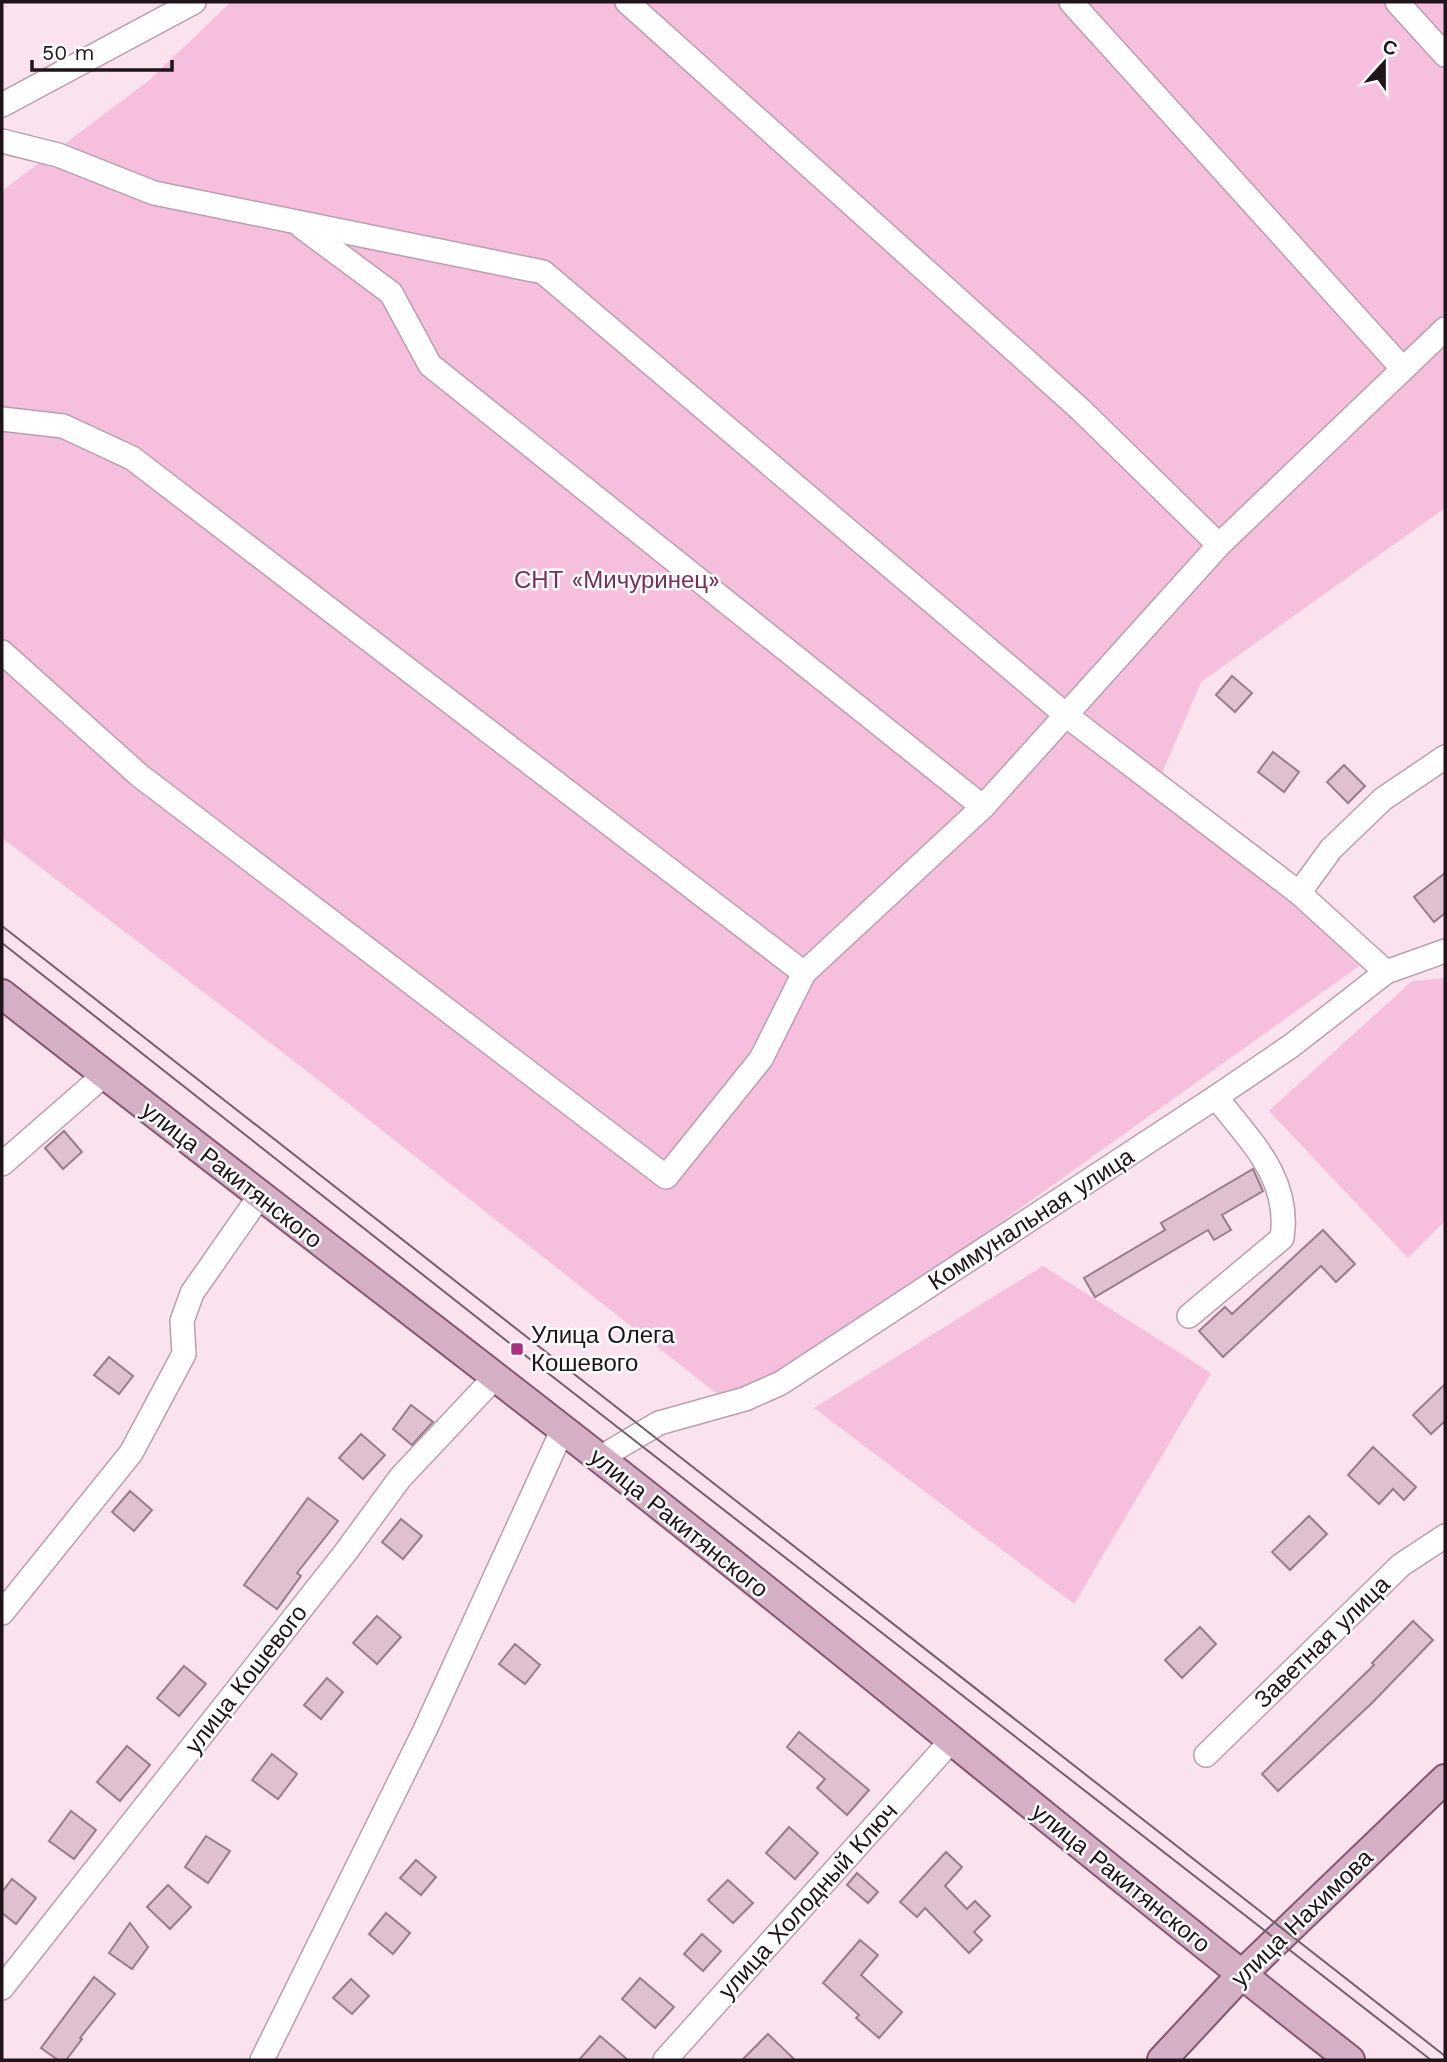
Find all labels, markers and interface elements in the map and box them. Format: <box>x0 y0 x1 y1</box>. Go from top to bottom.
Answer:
scale bar <box>32 28 172 72</box>
north arrow <box>1349 28 1419 98</box>
text: С <box>1379 34 1401 61</box>
text: 50 m <box>42 40 94 65</box>
park label: СНТ «Мичуринец» <box>514 566 720 594</box>
street label: улица Ракитянского <box>136 1096 328 1254</box>
street label: Коммунальная улица <box>923 1142 1140 1296</box>
place label: Улица Олега Кошевого <box>531 1321 675 1377</box>
marker: Улица Олега Кошевого <box>509 1341 525 1357</box>
street label: улица Ракитянского <box>584 1442 774 1604</box>
street label: Заветная улица <box>1248 1570 1396 1714</box>
street label: улица Кошевого <box>179 1599 313 1759</box>
street label: улица Холодный Ключ <box>713 1797 903 2005</box>
street label: улица Ракитянского <box>1026 1797 1216 1959</box>
street label: улица Нахимова <box>1225 1843 1379 1993</box>

